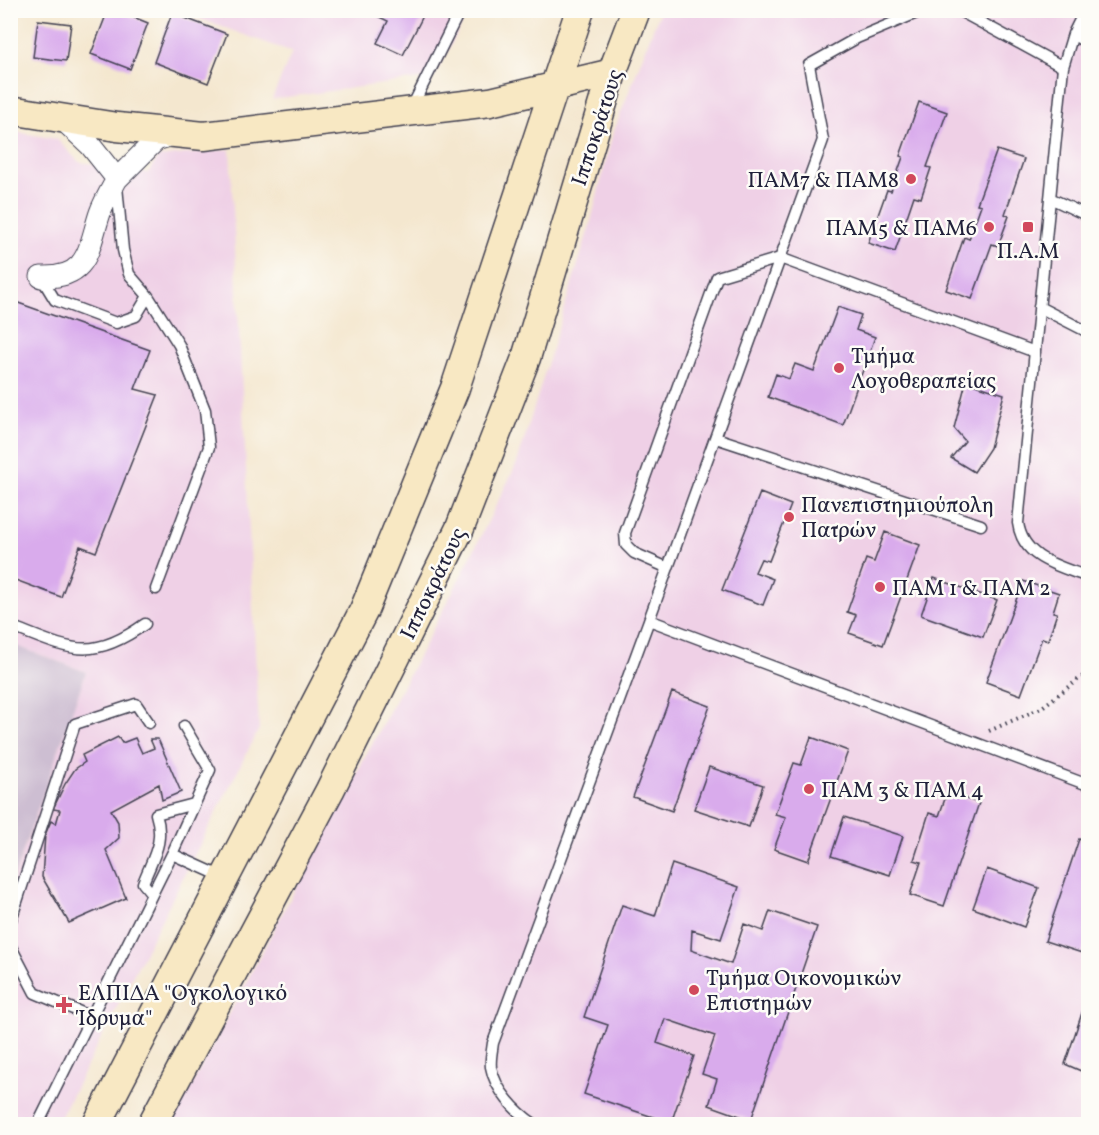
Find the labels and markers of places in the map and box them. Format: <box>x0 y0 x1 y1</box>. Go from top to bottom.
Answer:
place label: ΠΑΜ7 & ΠΑΜ8 <box>747 166 899 197</box>
marker: ΠΑΜ7 & ΠΑΜ8 <box>904 172 918 186</box>
place label: ΠΑΜ5 & ΠΑΜ6 <box>826 214 977 245</box>
marker: ΠΑΜ5 & ΠΑΜ6 <box>982 220 996 234</box>
marker: Π.A.M <box>1021 220 1035 234</box>
place label: Π.A.M <box>997 237 1059 268</box>
place label: Τμήμα Λογοθεραπείας <box>851 342 996 398</box>
marker: Τμήμα Λογοθεραπείας <box>832 361 846 375</box>
place label: Πανεπιστημιούπολη Πατρών <box>801 491 994 547</box>
marker: Πανεπιστημιούπολη Πατρών <box>782 510 796 524</box>
place label: ΠΑΜ 1 & ΠΑΜ 2 <box>892 574 1051 605</box>
marker: ΠΑΜ 1 & ΠΑΜ 2 <box>873 580 887 594</box>
place label: ΠΑΜ 3 & ΠΑΜ 4 <box>821 776 984 807</box>
marker: ΠΑΜ 3 & ΠΑΜ 4 <box>802 782 816 796</box>
place label: Τμήμα Οικονομικών Επιστημών <box>706 964 901 1020</box>
place label: ΕΛΠΙΔΑ "Ογκολογικό Ίδρυμα" <box>76 979 287 1035</box>
marker: Τμήμα Οικονομικών Επιστημών <box>687 983 701 997</box>
marker: ΕΛΠΙΔΑ "Ογκολογικό Ίδρυμα" <box>55 996 73 1014</box>

